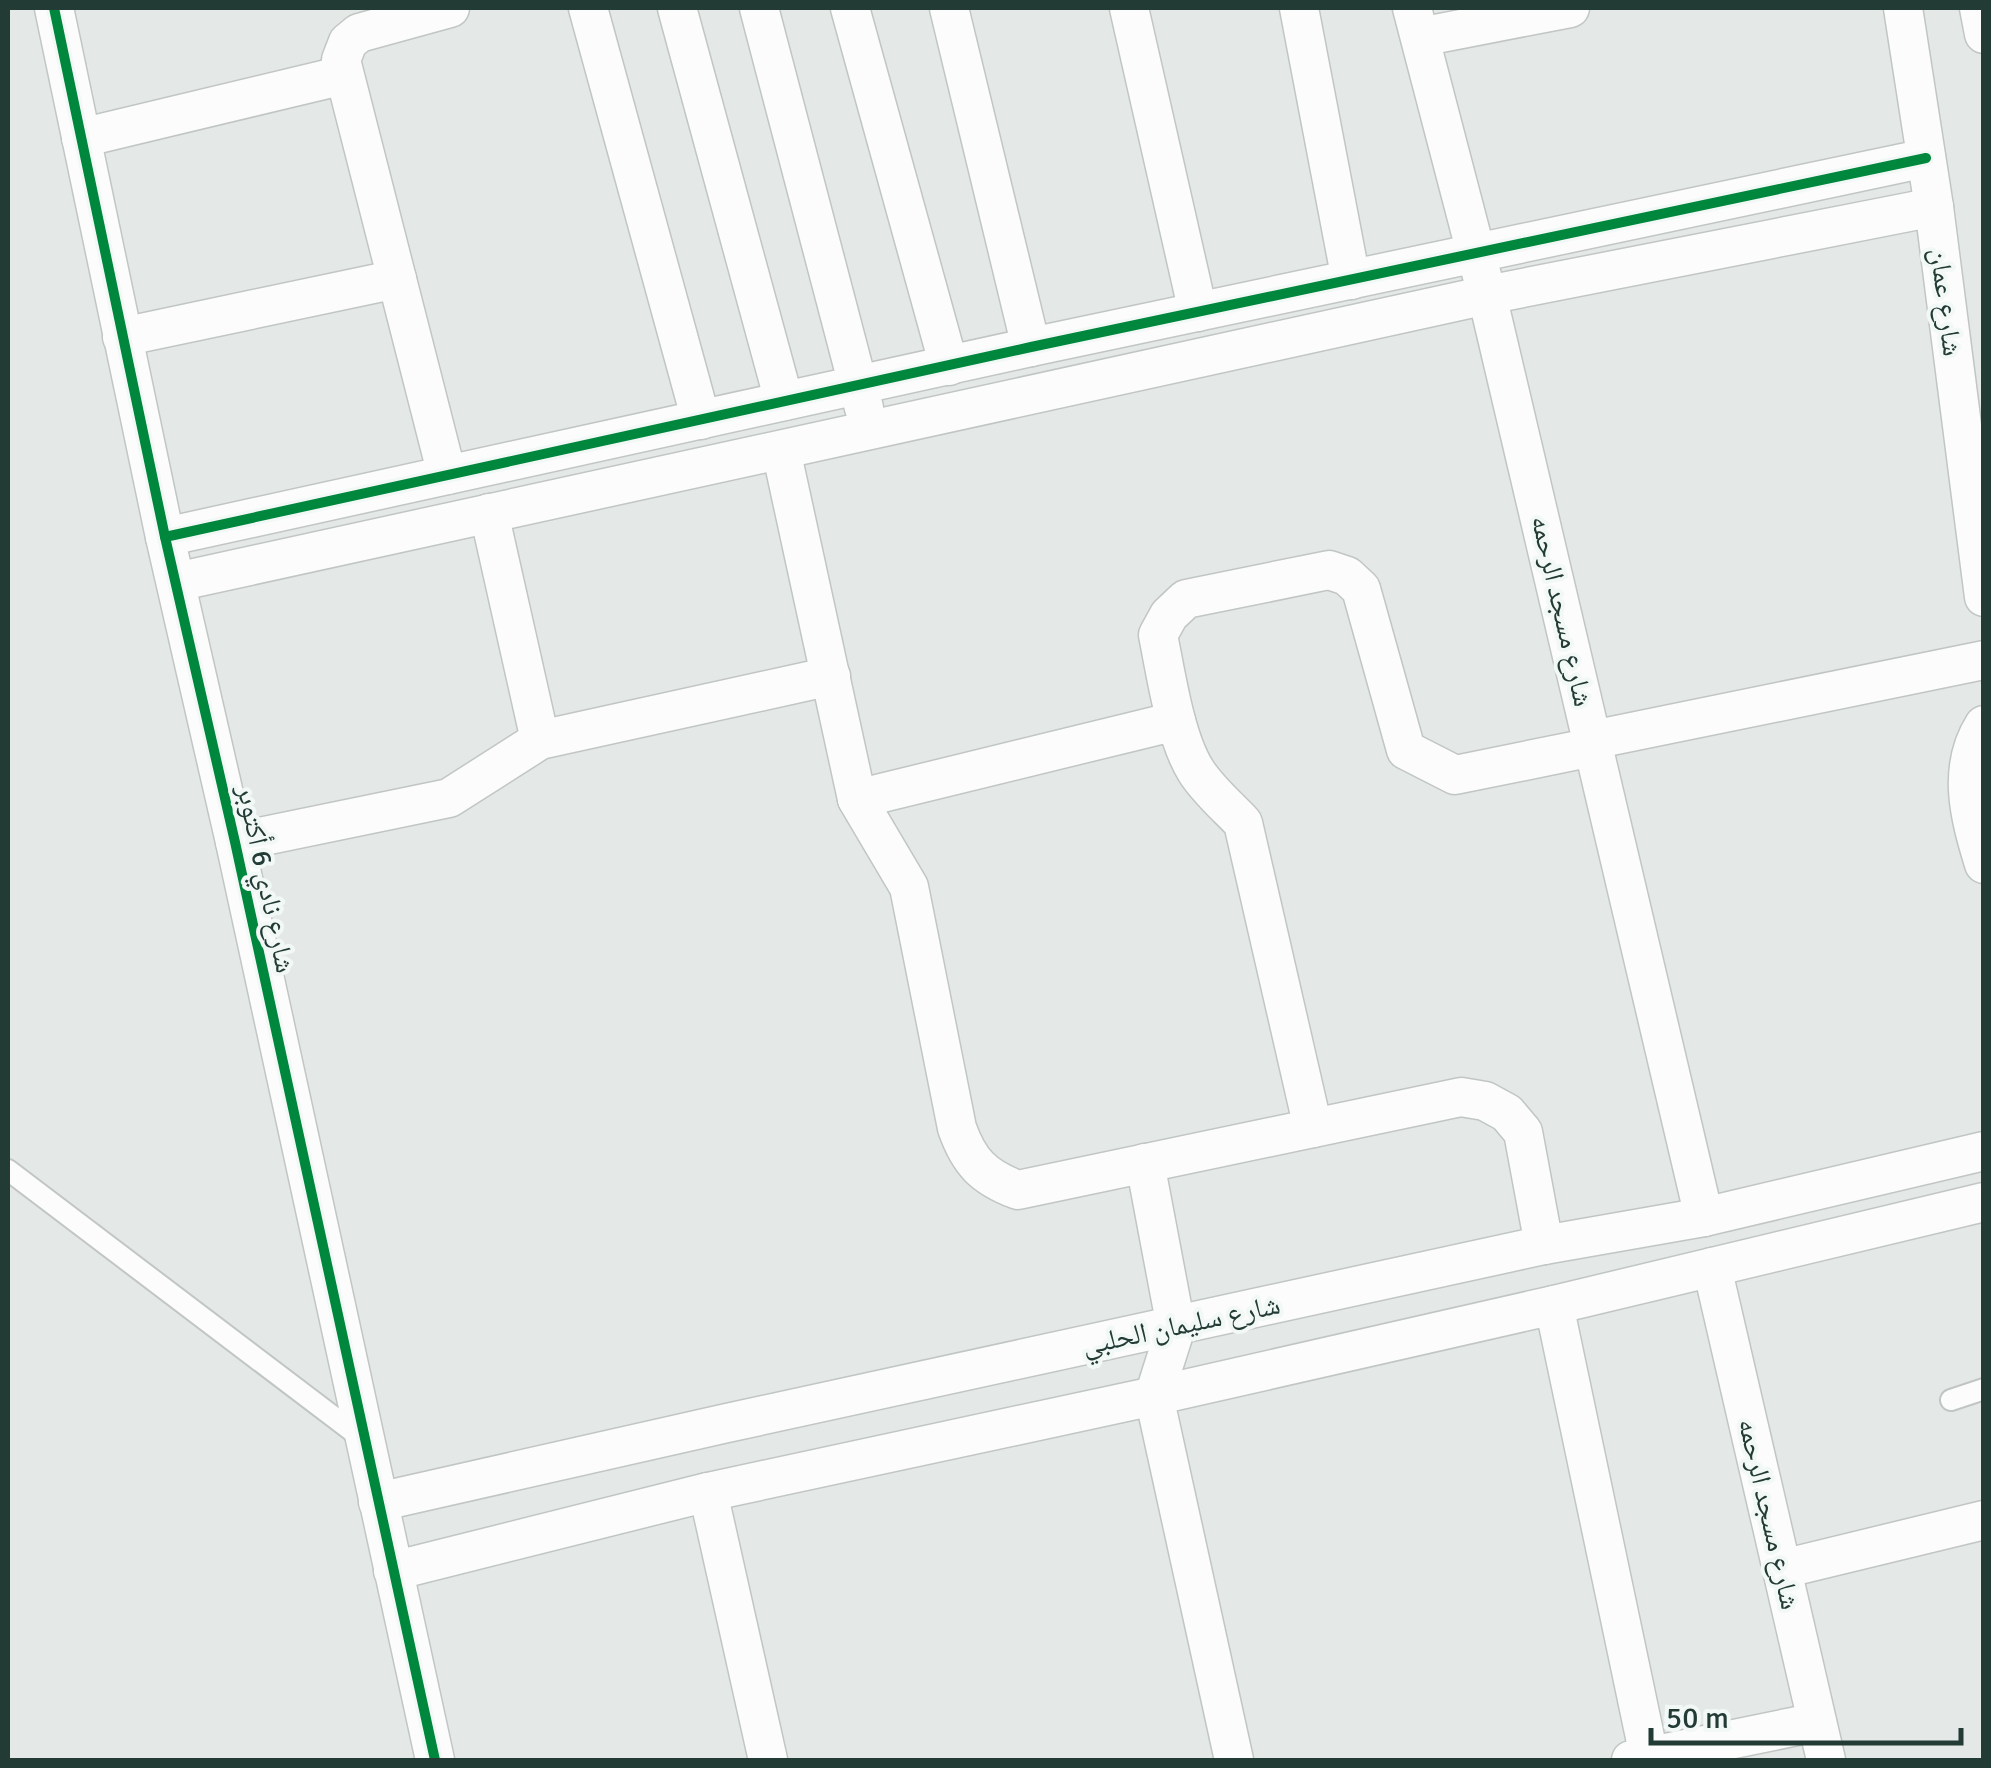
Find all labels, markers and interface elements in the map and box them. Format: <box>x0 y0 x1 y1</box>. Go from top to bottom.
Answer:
street label: شارع عمان <box>1923 246 1969 358</box>
street label: شارع مسجد الرحمه <box>1524 512 1600 710</box>
street label: شارع نادي 6 أكتوبر <box>224 781 303 977</box>
street label: شارع سليمان الحلبي <box>1079 1287 1284 1368</box>
street label: شارع مسجد الرحمه <box>1731 1415 1807 1613</box>
scale bar <box>1651 1683 1961 1745</box>
text: 50 m <box>1666 1700 1729 1737</box>

